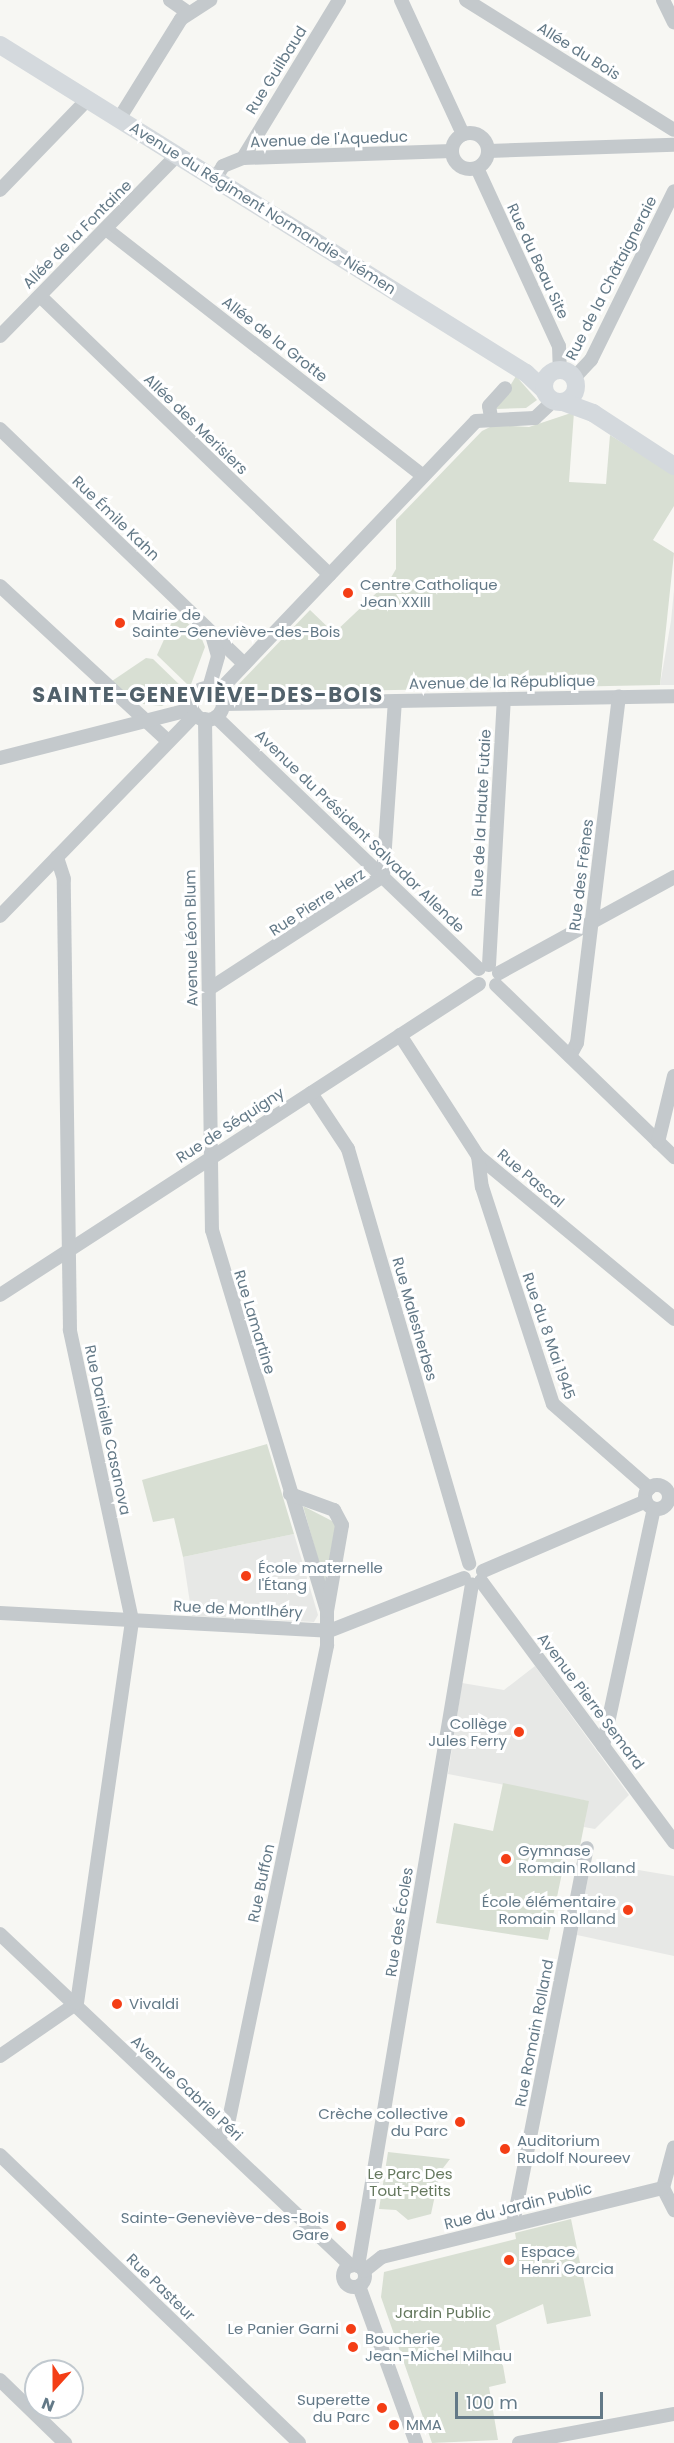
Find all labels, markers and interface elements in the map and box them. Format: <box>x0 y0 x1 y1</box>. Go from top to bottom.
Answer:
street label: Allée du Bois <box>534 18 624 84</box>
street label: Rue Guilbaud <box>242 23 310 117</box>
street label: Avenue du Régiment Normandie-Niémen <box>127 118 399 298</box>
street label: Avenue de l'Aqueduc <box>250 127 408 151</box>
street label: Allée de la Fontaine <box>19 176 135 292</box>
street label: Rue de la Châtaigneraie <box>562 193 660 363</box>
street label: Rue du Beau Site <box>503 200 573 322</box>
street label: Allée de la Grotte <box>219 292 331 386</box>
street label: Allée des Merisiers <box>140 370 252 478</box>
street label: Rue Émile Kahn <box>69 472 163 564</box>
place label: Centre Catholique Jean XXIII <box>360 575 498 610</box>
marker: Centre Catholique Jean XXIII <box>341 586 355 600</box>
place label: Mairie de Sainte-Geneviève-des-Bois <box>132 605 340 640</box>
marker: Mairie de Sainte-Geneviève-des-Bois <box>113 616 127 630</box>
street label: Avenue de la République <box>409 671 595 693</box>
district label: SAINTE-GENEVIÈVE-DES-BOIS <box>32 682 384 708</box>
street label: Avenue du Président Salvador Allende <box>252 726 468 936</box>
street label: Rue de la Haute Futaie <box>468 729 494 897</box>
street label: Rue des Frênes <box>565 818 597 932</box>
street label: Rue Pierre Herz <box>266 864 368 940</box>
street label: Avenue Léon Blum <box>181 869 201 1007</box>
street label: Rue de Séquigny <box>173 1083 287 1167</box>
street label: Rue Pascal <box>494 1145 568 1211</box>
street label: Rue Malesherbes <box>389 1255 441 1383</box>
street label: Rue Lamartine <box>231 1268 279 1376</box>
street label: Rue du 8 Mai 1945 <box>519 1270 579 1402</box>
street label: Rue Danielle Casanova <box>81 1343 135 1517</box>
place label: École maternelle l'Étang <box>258 1558 383 1593</box>
marker: École maternelle l'Étang <box>239 1569 253 1583</box>
street label: Rue de Montlhéry <box>173 1597 303 1621</box>
street label: Avenue Pierre Semard <box>534 1629 648 1773</box>
place label: Collège Jules Ferry <box>428 1714 507 1749</box>
marker: Collège Jules Ferry <box>512 1725 526 1739</box>
place label: Gymnase Romain Rolland <box>518 1841 636 1876</box>
street label: Rue Buffon <box>244 1842 278 1924</box>
marker: Gymnase Romain Rolland <box>499 1852 513 1866</box>
street label: Rue des Écoles <box>381 1866 417 1978</box>
place label: École élémentaire Romain Rolland <box>482 1892 616 1927</box>
marker: École élémentaire Romain Rolland <box>621 1903 635 1917</box>
street label: Rue Romain Rolland <box>511 1958 557 2108</box>
place label: Vivaldi <box>129 1995 179 2013</box>
marker: Vivaldi <box>110 1997 124 2011</box>
street label: Avenue Gabriel Péri <box>128 2032 246 2144</box>
place label: Crèche collective du Parc <box>318 2104 448 2139</box>
marker: Crèche collective du Parc <box>453 2115 467 2129</box>
place label: Auditorium Rudolf Noureev <box>517 2131 630 2166</box>
marker: Auditorium Rudolf Noureev <box>498 2142 512 2156</box>
park label: Le Parc Des Tout-Petits <box>367 2164 453 2199</box>
street label: Rue du Jardin Public <box>442 2179 594 2233</box>
place label: Sainte-Geneviève-des-Bois Gare <box>121 2208 329 2243</box>
marker: Sainte-Geneviève-des-Bois Gare <box>334 2219 348 2233</box>
place label: Espace Henri Garcia <box>521 2242 614 2277</box>
street label: Rue Pasteur <box>123 2250 199 2324</box>
marker: Espace Henri Garcia <box>502 2253 516 2267</box>
park label: Jardin Public <box>395 2304 491 2322</box>
place label: Le Panier Garni <box>228 2320 339 2338</box>
marker: Le Panier Garni <box>344 2322 358 2336</box>
place label: Boucherie Jean-Michel Milhau <box>365 2329 512 2364</box>
marker: Boucherie Jean-Michel Milhau <box>346 2340 360 2354</box>
north arrow <box>24 2359 84 2419</box>
scale bar <box>458 2380 606 2418</box>
place label: Superette du Parc <box>297 2390 370 2425</box>
text: 100 m <box>466 2390 518 2415</box>
text: N <box>38 2392 58 2417</box>
marker: Superette du Parc <box>375 2401 389 2415</box>
place label: MMA <box>406 2416 442 2434</box>
marker: MMA <box>387 2418 401 2432</box>

